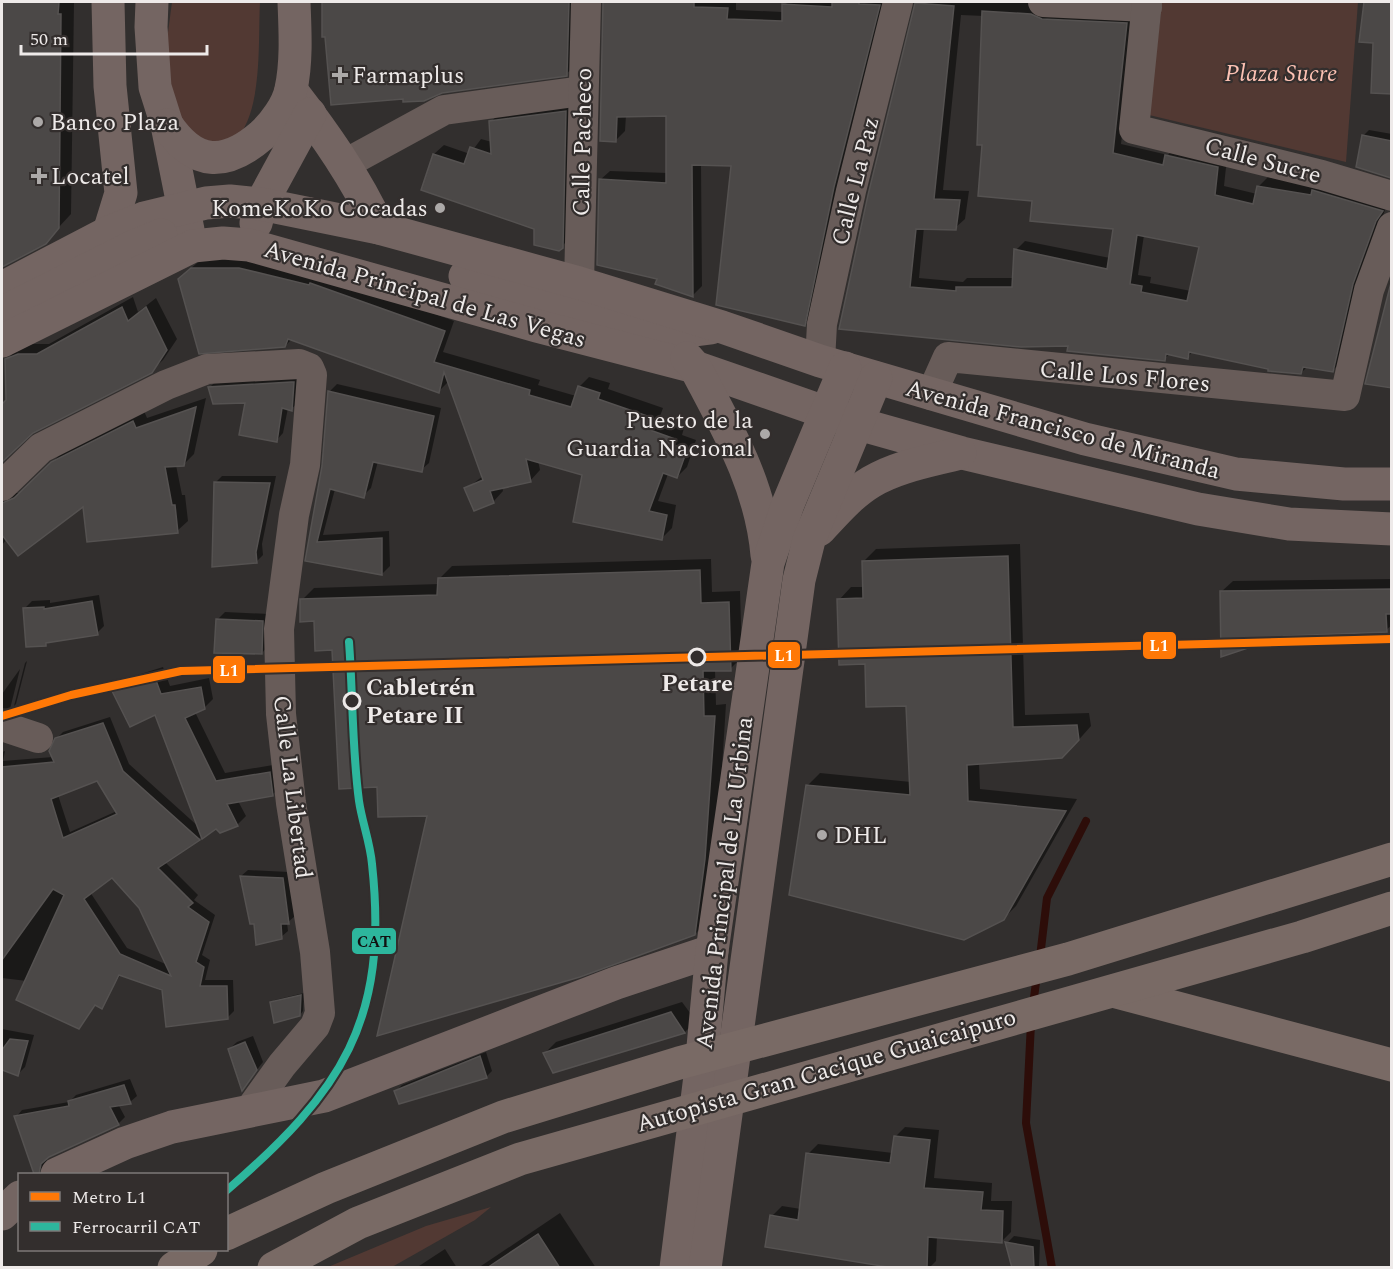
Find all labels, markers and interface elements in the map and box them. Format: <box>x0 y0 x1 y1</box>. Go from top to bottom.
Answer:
scale bar <box>21 18 207 56</box>
text: 50 m <box>30 26 68 53</box>
park label: Plaza Sucre <box>1225 56 1337 92</box>
place label: Farmaplus <box>352 58 464 94</box>
street label: Calle Pacheco <box>564 67 602 217</box>
marker: Farmaplus <box>333 68 347 82</box>
place label: Banco Plaza <box>50 105 179 141</box>
street label: Calle La Paz <box>823 113 889 249</box>
marker: Banco Plaza <box>31 115 45 129</box>
street label: Calle Sucre <box>1200 128 1325 194</box>
place label: Locatel <box>51 159 130 195</box>
marker: Locatel <box>32 169 46 183</box>
place label: KomeKoKo Cocadas <box>211 191 428 227</box>
marker: KomeKoKo Cocadas <box>433 201 447 215</box>
street label: Avenida Principal de Las Vegas <box>259 232 590 358</box>
street label: Calle Los Flores <box>1038 352 1212 402</box>
street label: Avenida Francisco de Miranda <box>902 371 1224 489</box>
place label: Puesto de la Guardia Nacional <box>566 403 753 467</box>
marker: Puesto de la Guardia Nacional <box>758 427 772 441</box>
line badge: L1 <box>1142 631 1177 660</box>
text: L1 <box>1149 634 1169 658</box>
line badge: L1 <box>767 641 801 669</box>
text: L1 <box>774 644 794 668</box>
marker: Petare <box>688 648 706 666</box>
line badge: L1 <box>212 655 246 684</box>
text: L1 <box>219 659 239 683</box>
place label: Petare <box>661 666 733 702</box>
place label: Cabletrén Petare II <box>366 670 476 734</box>
marker: Cabletrén Petare II <box>343 692 361 710</box>
street label: Calle La Libertad <box>263 693 321 881</box>
street label: Avenida Principal de La Urbina <box>687 714 763 1052</box>
place label: DHL <box>834 818 887 854</box>
marker: DHL <box>815 828 829 842</box>
line badge: CAT <box>351 927 397 955</box>
text: CAT <box>357 930 391 954</box>
street label: Autopista Gran Cacique Guaicaipuro <box>632 999 1021 1143</box>
legend <box>18 1173 228 1251</box>
text: Metro L1 <box>72 1184 146 1211</box>
text: Ferrocarril CAT <box>72 1214 200 1241</box>

